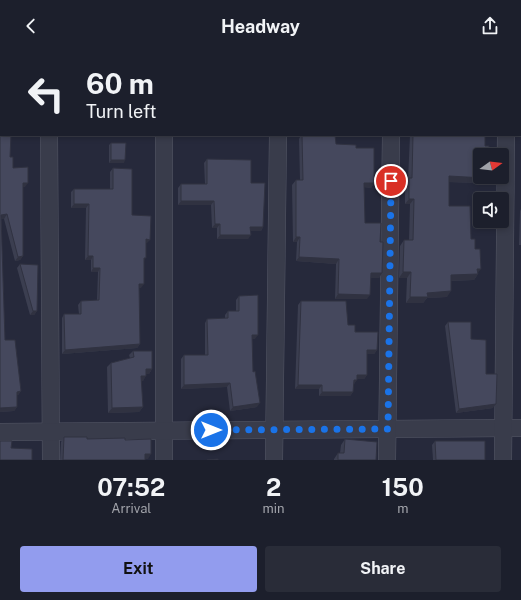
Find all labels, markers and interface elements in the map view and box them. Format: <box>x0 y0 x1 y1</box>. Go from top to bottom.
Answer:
icon: back <box>20 15 42 37</box>
icon: share <box>479 15 501 37</box>
text: Headway <box>221 16 300 37</box>
text: 60 m <box>86 67 154 100</box>
icon: left <box>20 68 72 120</box>
text: Turn left <box>86 101 156 122</box>
north arrow <box>473 148 509 184</box>
map controls <box>473 148 509 228</box>
pin <box>374 164 408 198</box>
icon: arrive <box>380 170 402 192</box>
button: sound <box>473 192 509 228</box>
position arrow <box>190 409 232 451</box>
text: 07:52 <box>97 473 165 501</box>
text: 2 <box>266 473 281 501</box>
text: 150 <box>382 473 424 501</box>
text: Arrival <box>111 501 151 516</box>
text: min <box>262 501 285 516</box>
text: m <box>397 501 408 516</box>
button: Exit <box>20 546 257 592</box>
button: Share <box>265 546 501 592</box>

